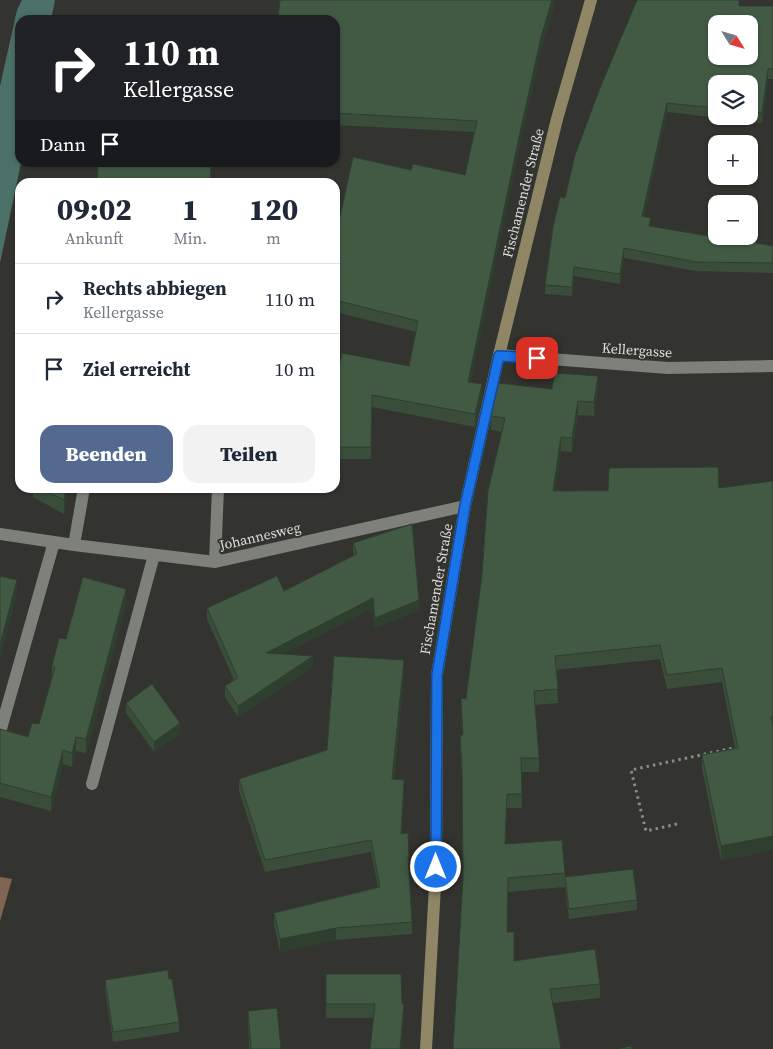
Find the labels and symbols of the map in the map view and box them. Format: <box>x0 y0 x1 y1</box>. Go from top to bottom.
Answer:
north arrow <box>708 15 758 65</box>
street label: Fischamender Straße <box>497 126 549 260</box>
pin <box>516 337 558 379</box>
street label: Kellergasse <box>601 338 673 362</box>
street label: Johannesweg <box>216 517 303 555</box>
street label: Fischamender Straße <box>415 522 457 656</box>
position arrow <box>409 840 461 892</box>

